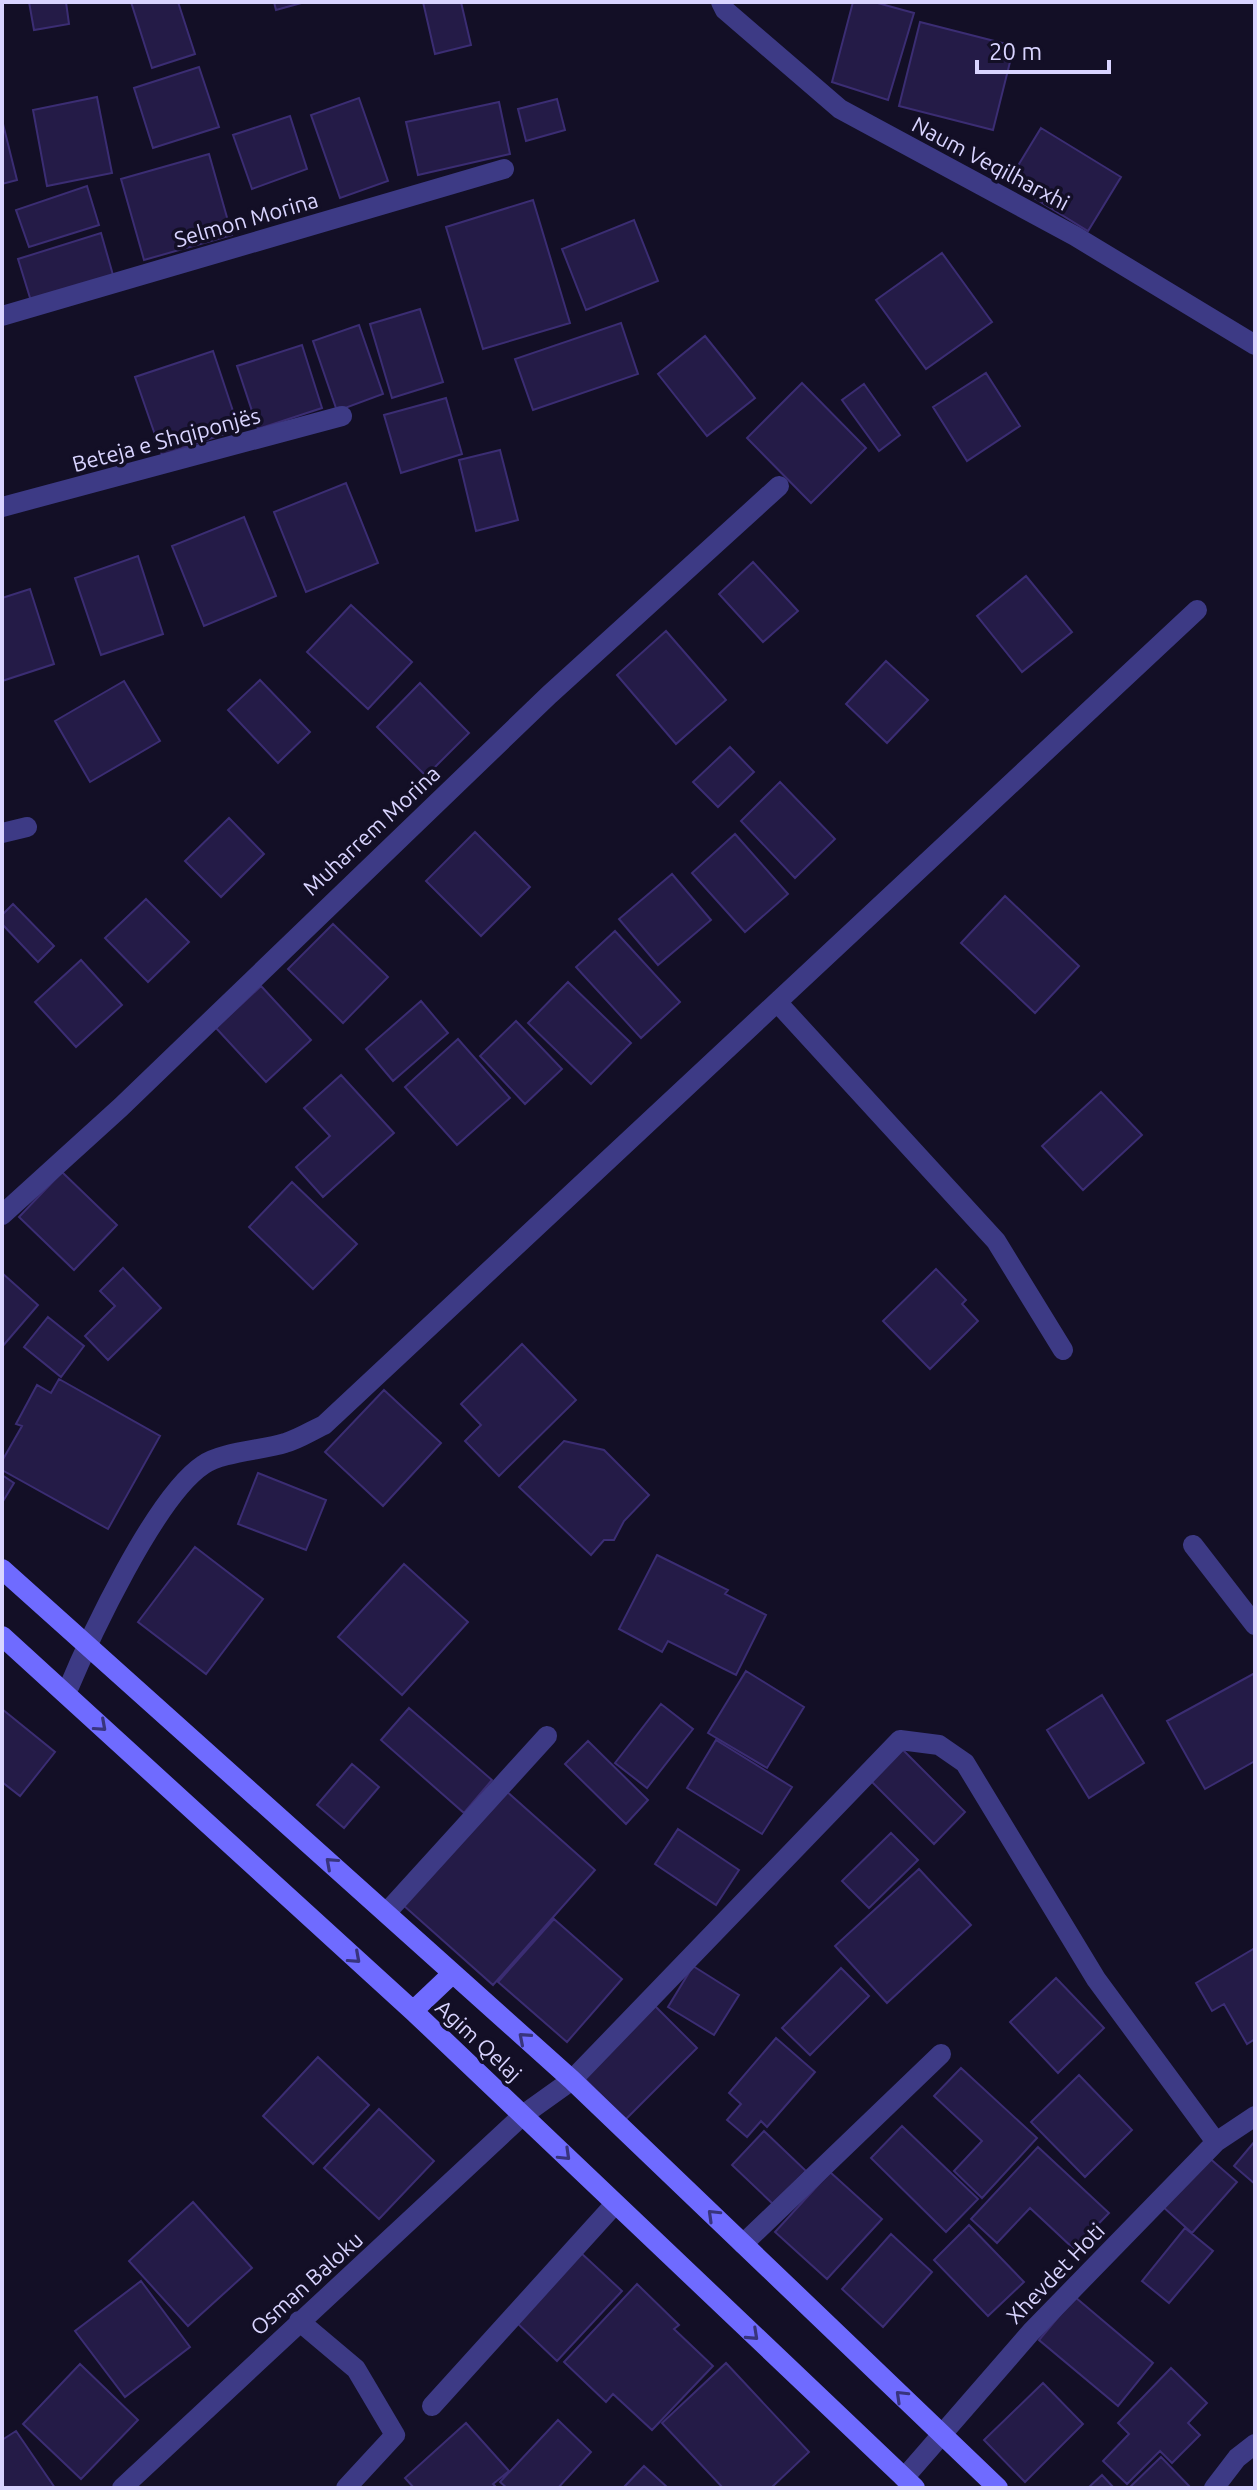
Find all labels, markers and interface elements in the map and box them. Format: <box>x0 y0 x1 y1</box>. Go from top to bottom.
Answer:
scale bar <box>977 24 1109 74</box>
text: 20 m <box>989 38 1042 65</box>
street label: Naum Veqilharxhi <box>908 111 1074 215</box>
street label: Selmon Morina <box>171 187 321 251</box>
street label: Beteja e Shqiponjës <box>69 402 263 476</box>
street label: Muharrem Morina <box>297 760 445 900</box>
one-way arrow <box>92 1717 106 1731</box>
one-way arrow <box>326 1859 341 1873</box>
one-way arrow <box>346 1948 360 1963</box>
street label: Agim Qelaj <box>431 1994 527 2086</box>
one-way arrow <box>518 2033 533 2047</box>
one-way arrow <box>556 2146 570 2161</box>
one-way arrow <box>708 2211 723 2225</box>
street label: Xhevdet Hoti <box>1001 2218 1109 2328</box>
street label: Osman Baloku <box>245 2226 367 2340</box>
one-way arrow <box>744 2325 758 2340</box>
one-way arrow <box>896 2390 910 2405</box>

